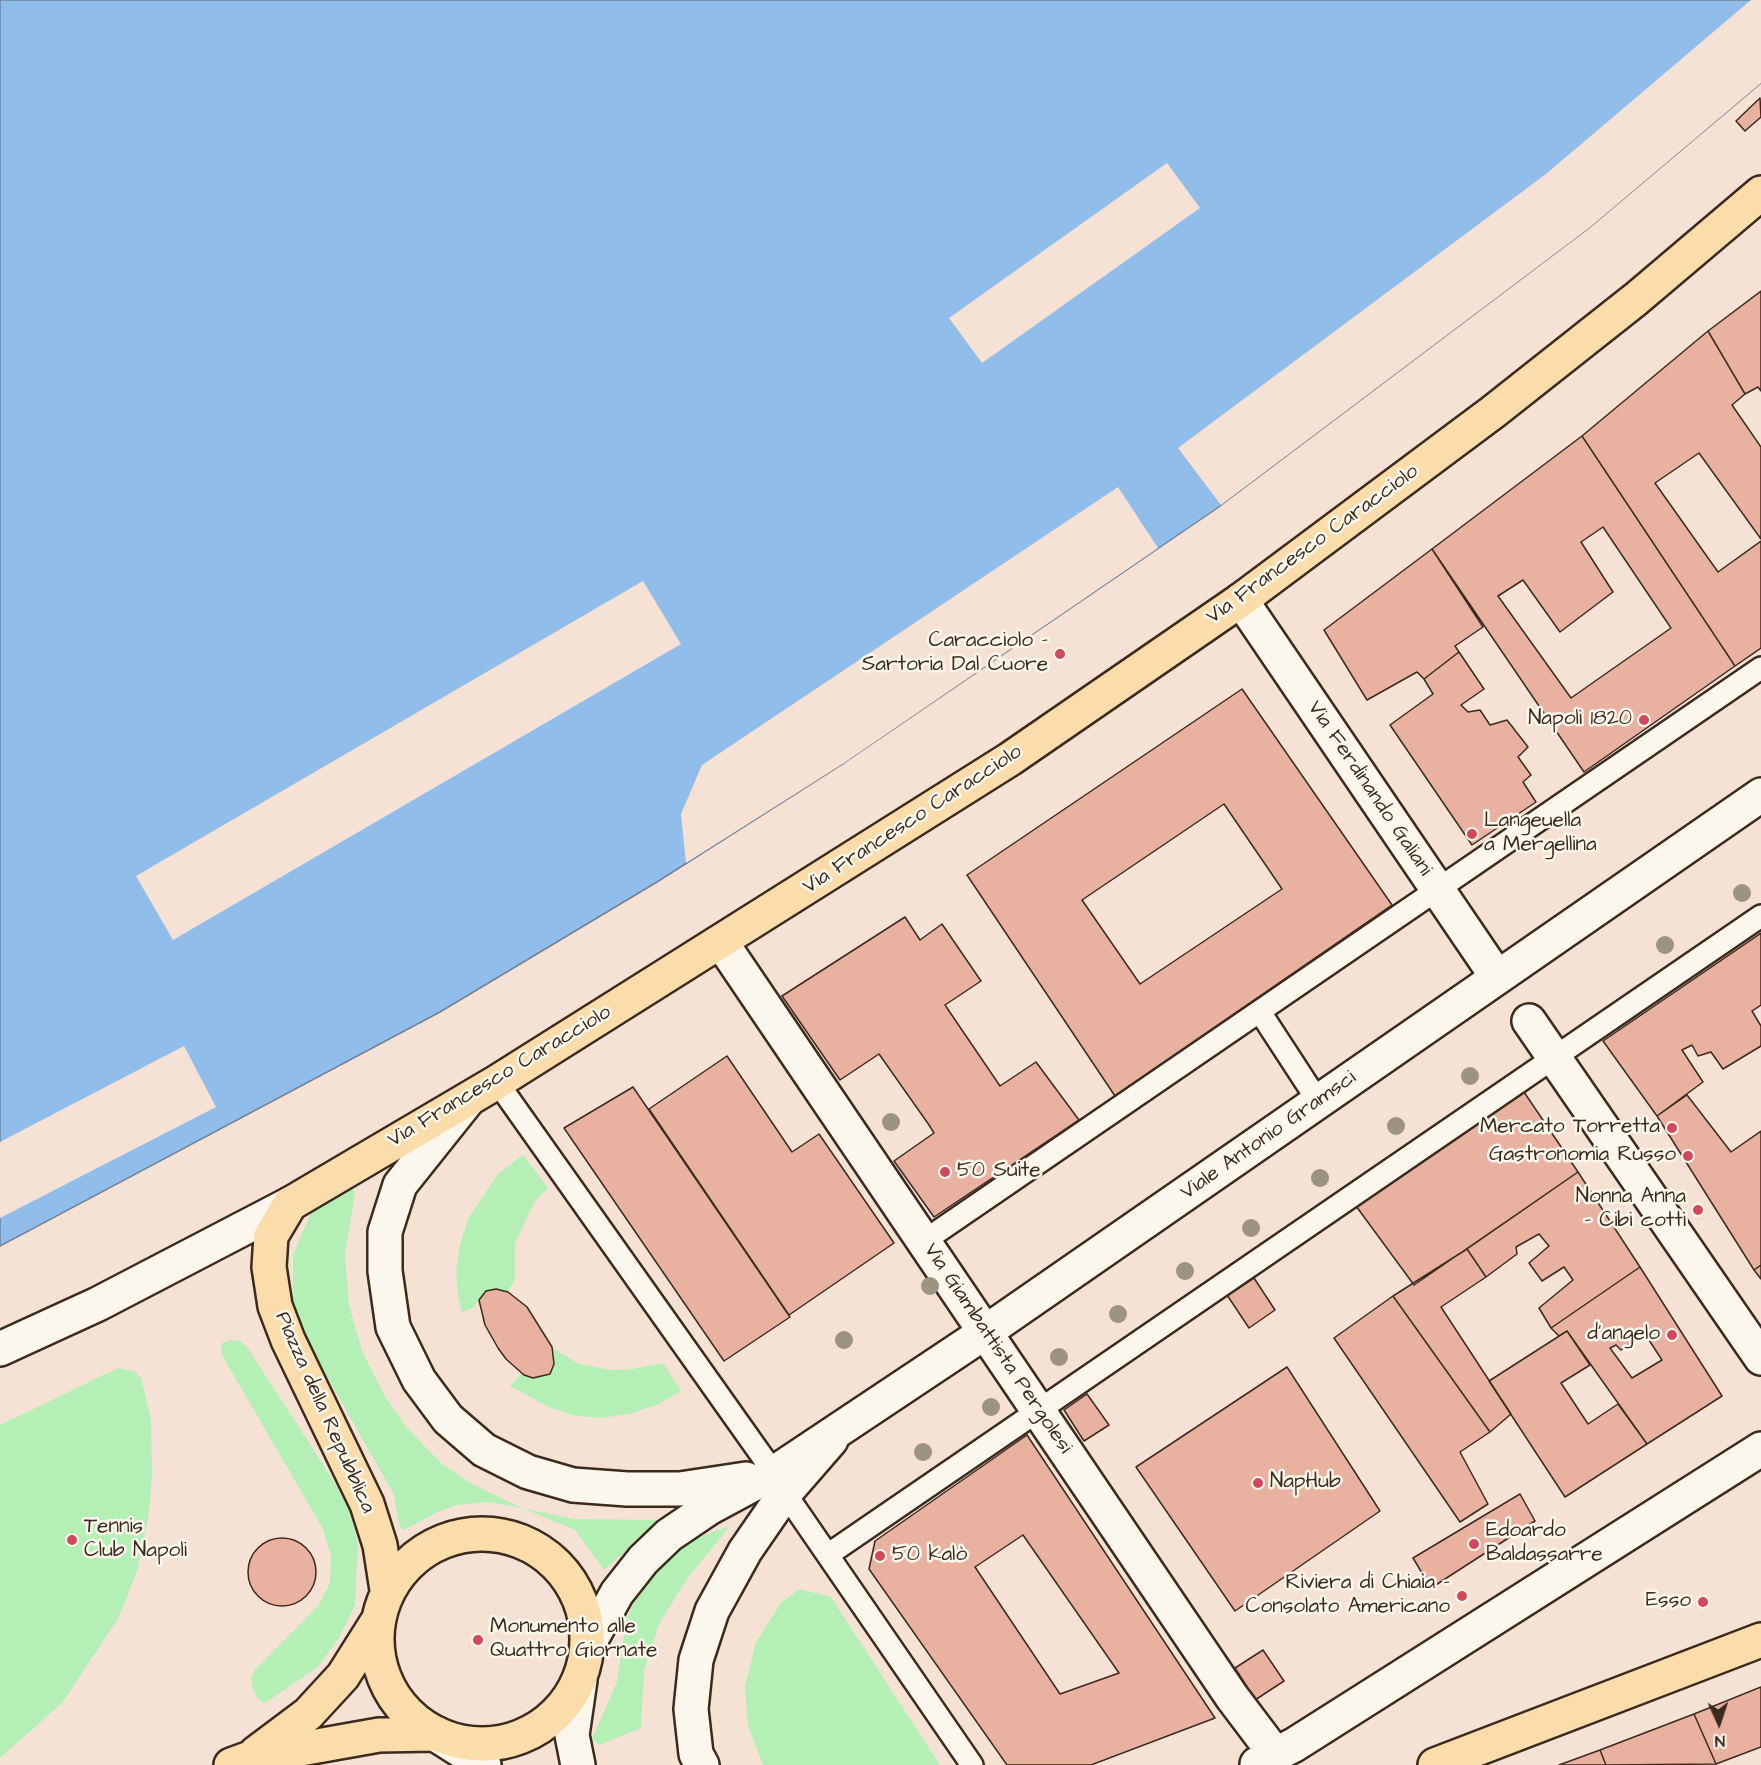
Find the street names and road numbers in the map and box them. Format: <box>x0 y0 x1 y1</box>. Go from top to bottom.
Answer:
street label: Via Francesco Caracciolo <box>1202 460 1424 630</box>
street label: Via Ferdinando Galiani <box>1301 697 1437 881</box>
street label: Via Francesco Caracciolo <box>799 740 1027 900</box>
street label: Via Francesco Caracciolo <box>384 1000 616 1154</box>
street label: Viale Antonio Gramsci <box>1176 1066 1362 1206</box>
street label: Via Giambattista Pergolesi <box>917 1239 1077 1459</box>
street label: Piazza della Repubblica <box>268 1308 380 1518</box>

